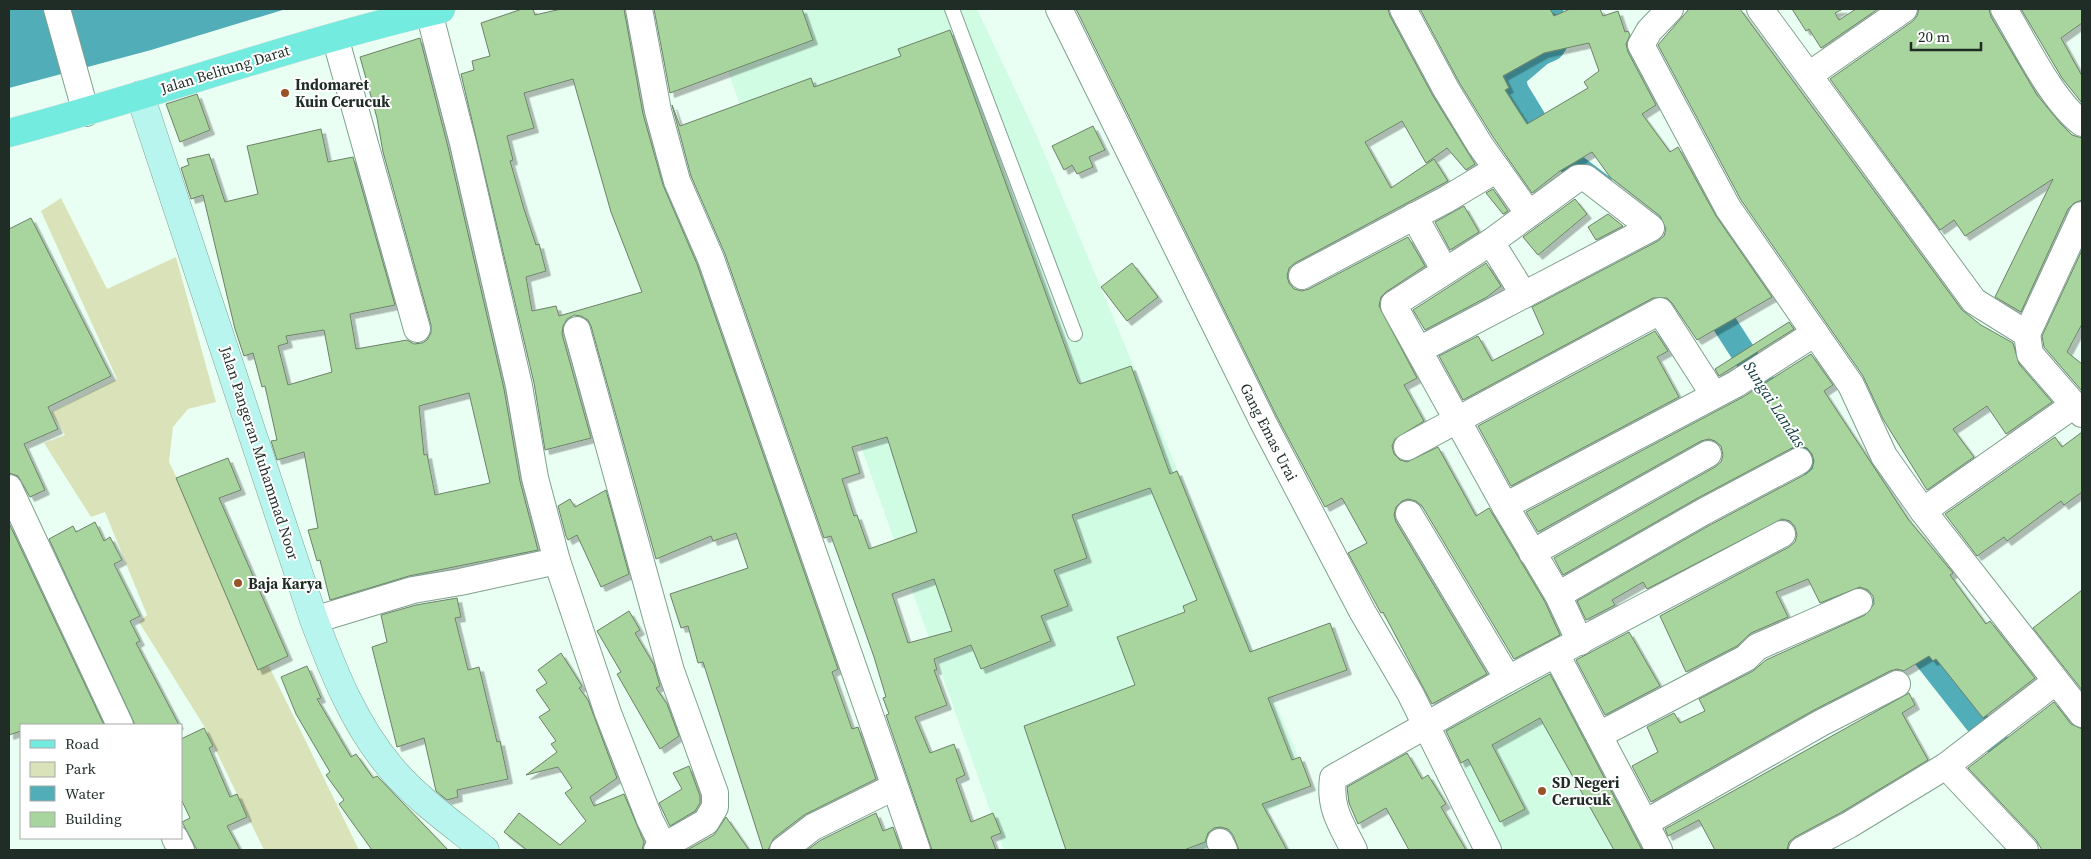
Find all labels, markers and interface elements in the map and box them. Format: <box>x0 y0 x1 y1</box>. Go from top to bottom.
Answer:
scale bar <box>1911 20 1981 52</box>
text: 20 m <box>1918 26 1950 47</box>
street label: Jalan Belitung Darat <box>157 39 292 99</box>
place label: Indomaret Kuin Cerucuk <box>295 74 390 112</box>
marker: Indomaret Kuin Cerucuk <box>279 87 291 99</box>
street label: Jalan Pangeran Muhammad Noor <box>215 343 305 563</box>
water label: Sungai Landas <box>1739 356 1811 452</box>
street label: Gang Emas Urai <box>1235 380 1303 484</box>
place label: Baja Karya <box>248 573 323 594</box>
marker: Baja Karya <box>232 577 244 589</box>
legend <box>20 724 182 839</box>
text: Road <box>65 733 99 754</box>
text: Park <box>65 758 97 779</box>
place label: SD Negeri Cerucuk <box>1552 772 1620 810</box>
text: Water <box>65 783 106 804</box>
marker: SD Negeri Cerucuk <box>1536 785 1548 797</box>
text: Building <box>65 808 122 829</box>

